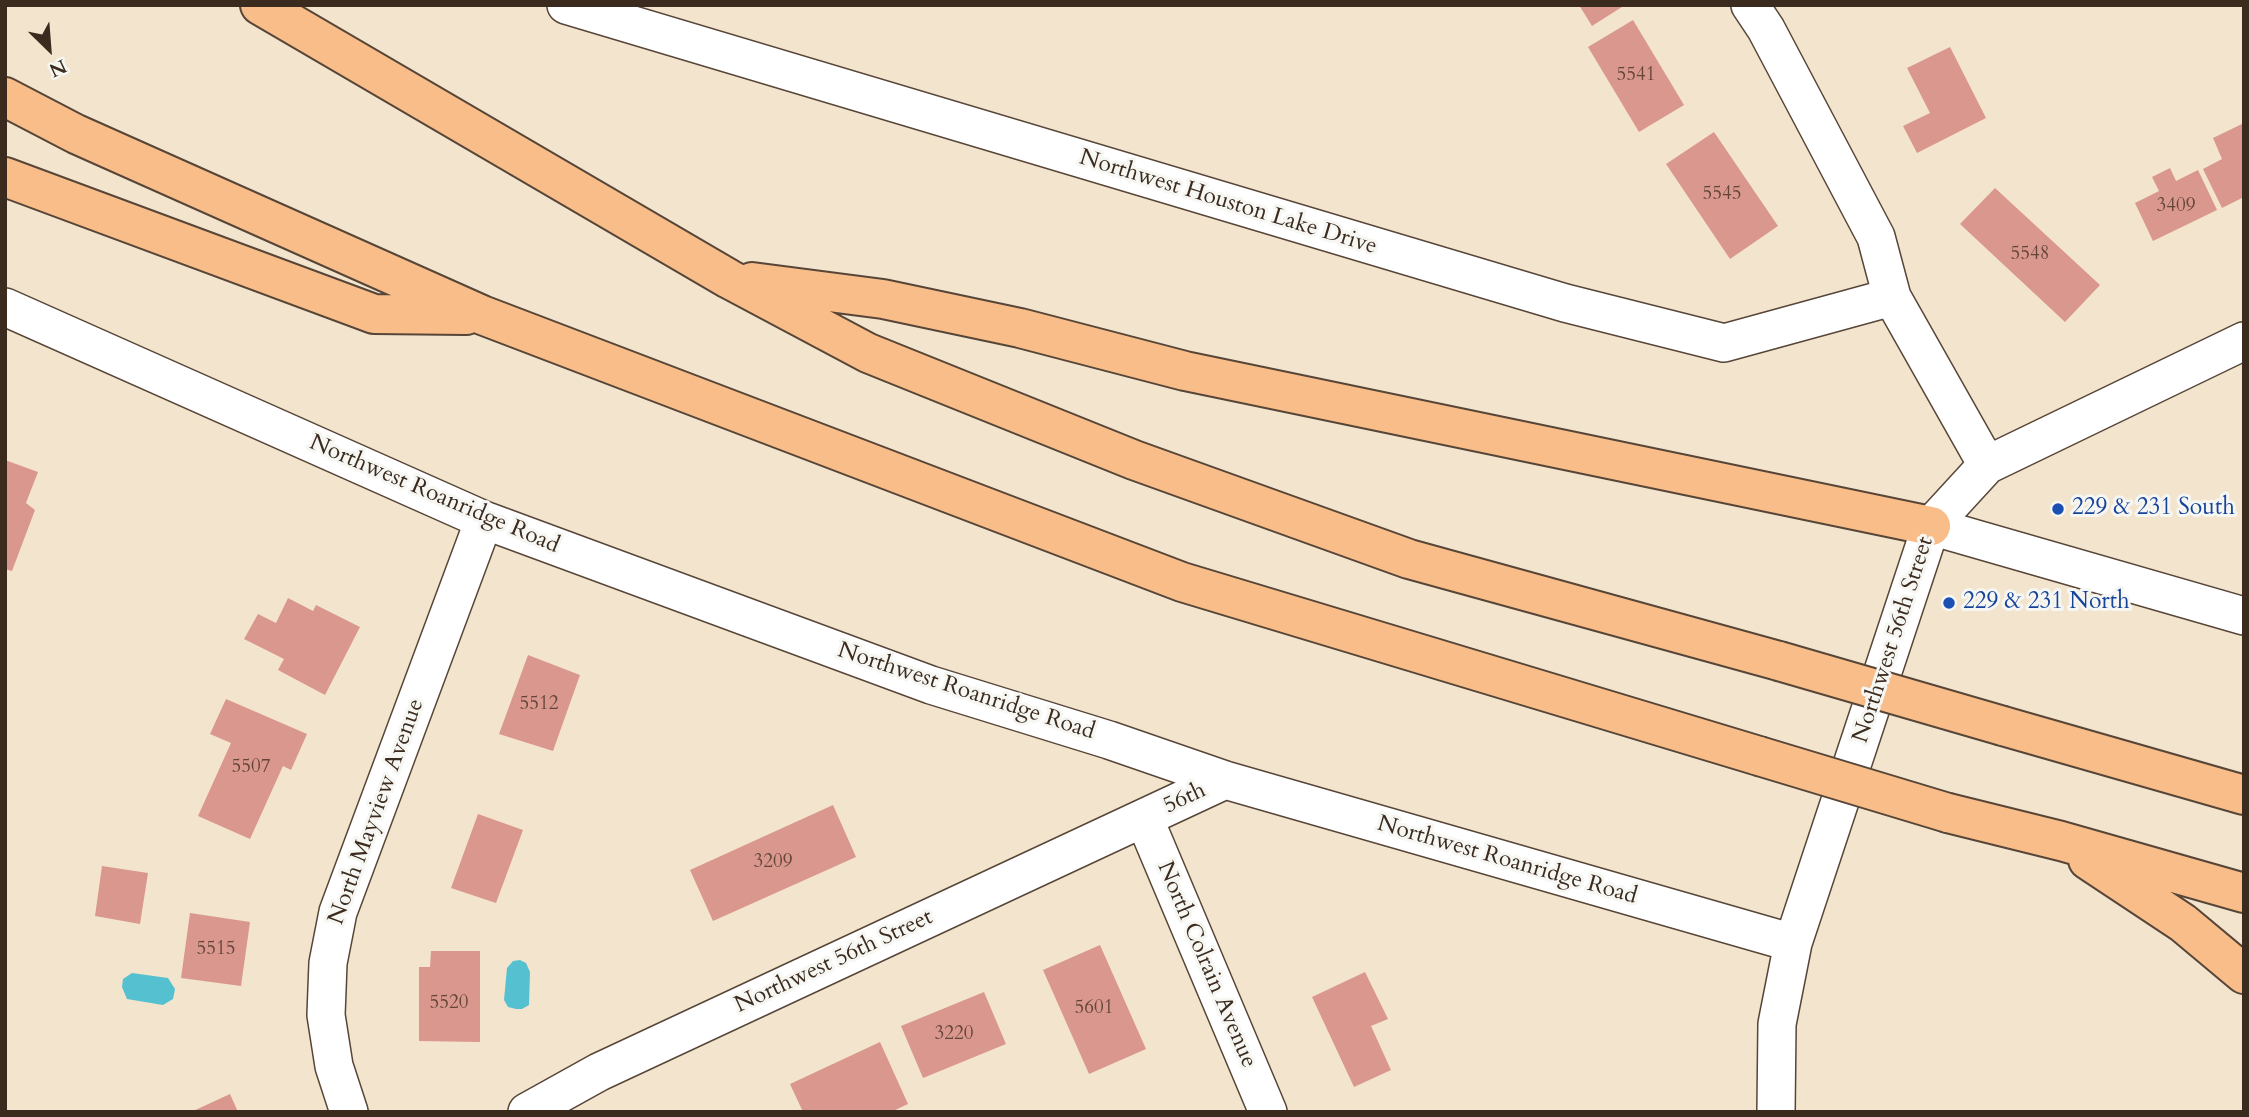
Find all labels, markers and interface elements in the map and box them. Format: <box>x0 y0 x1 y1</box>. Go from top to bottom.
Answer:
north arrow <box>14 14 84 84</box>
text: N <box>45 53 71 83</box>
house number: 5541 <box>1617 65 1655 87</box>
street label: Northwest Houston Lake Drive <box>1076 145 1380 261</box>
house number: 5545 <box>1703 184 1741 206</box>
house number: 3409 <box>2157 196 2195 218</box>
house number: 5548 <box>2011 244 2049 266</box>
street label: Northwest Roanridge Road <box>305 430 563 560</box>
place label: 229 & 231 South <box>2072 495 2235 523</box>
marker: 229 & 231 South <box>2050 501 2066 517</box>
street label: Northwest 56th Street <box>1848 533 1940 747</box>
place label: 229 & 231 North <box>1963 589 2130 617</box>
marker: 229 & 231 North <box>1941 595 1957 611</box>
street label: Northwest Roanridge Road <box>834 637 1098 747</box>
house number: 5512 <box>520 694 558 716</box>
street label: North Mayview Avenue <box>323 695 431 929</box>
house number: 5507 <box>232 757 270 779</box>
street label: 56th <box>1159 777 1211 821</box>
street label: Northwest Roanridge Road <box>1374 811 1640 911</box>
house number: 3209 <box>754 852 792 874</box>
street label: North Colrain Avenue <box>1150 858 1262 1072</box>
street label: Northwest 56th Street <box>731 904 937 1020</box>
house number: 5515 <box>197 939 235 961</box>
house number: 5520 <box>430 993 468 1015</box>
house number: 5601 <box>1075 998 1113 1020</box>
house number: 3220 <box>935 1024 973 1046</box>

